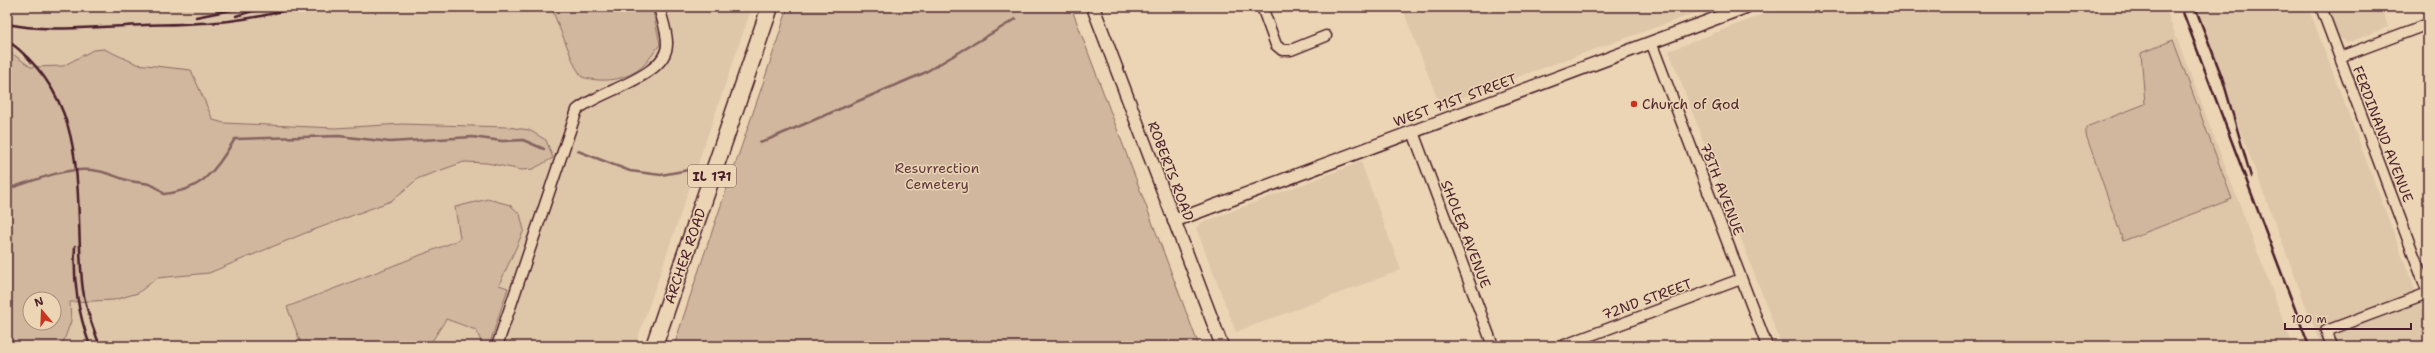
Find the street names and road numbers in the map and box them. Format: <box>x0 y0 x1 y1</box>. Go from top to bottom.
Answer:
street label: FERDINAND AVENUE <box>2349 63 2417 205</box>
street label: WEST 71ST STREET <box>1391 69 1520 131</box>
street label: ROBERTS ROAD <box>1144 119 1198 223</box>
street label: 78TH AVENUE <box>1696 140 1748 238</box>
road number: IL 171 <box>688 165 736 187</box>
street label: SHOLER AVENUE <box>1437 177 1495 291</box>
street label: ARCHER ROAD <box>660 206 710 306</box>
street label: 72ND STREET <box>1599 274 1695 324</box>

